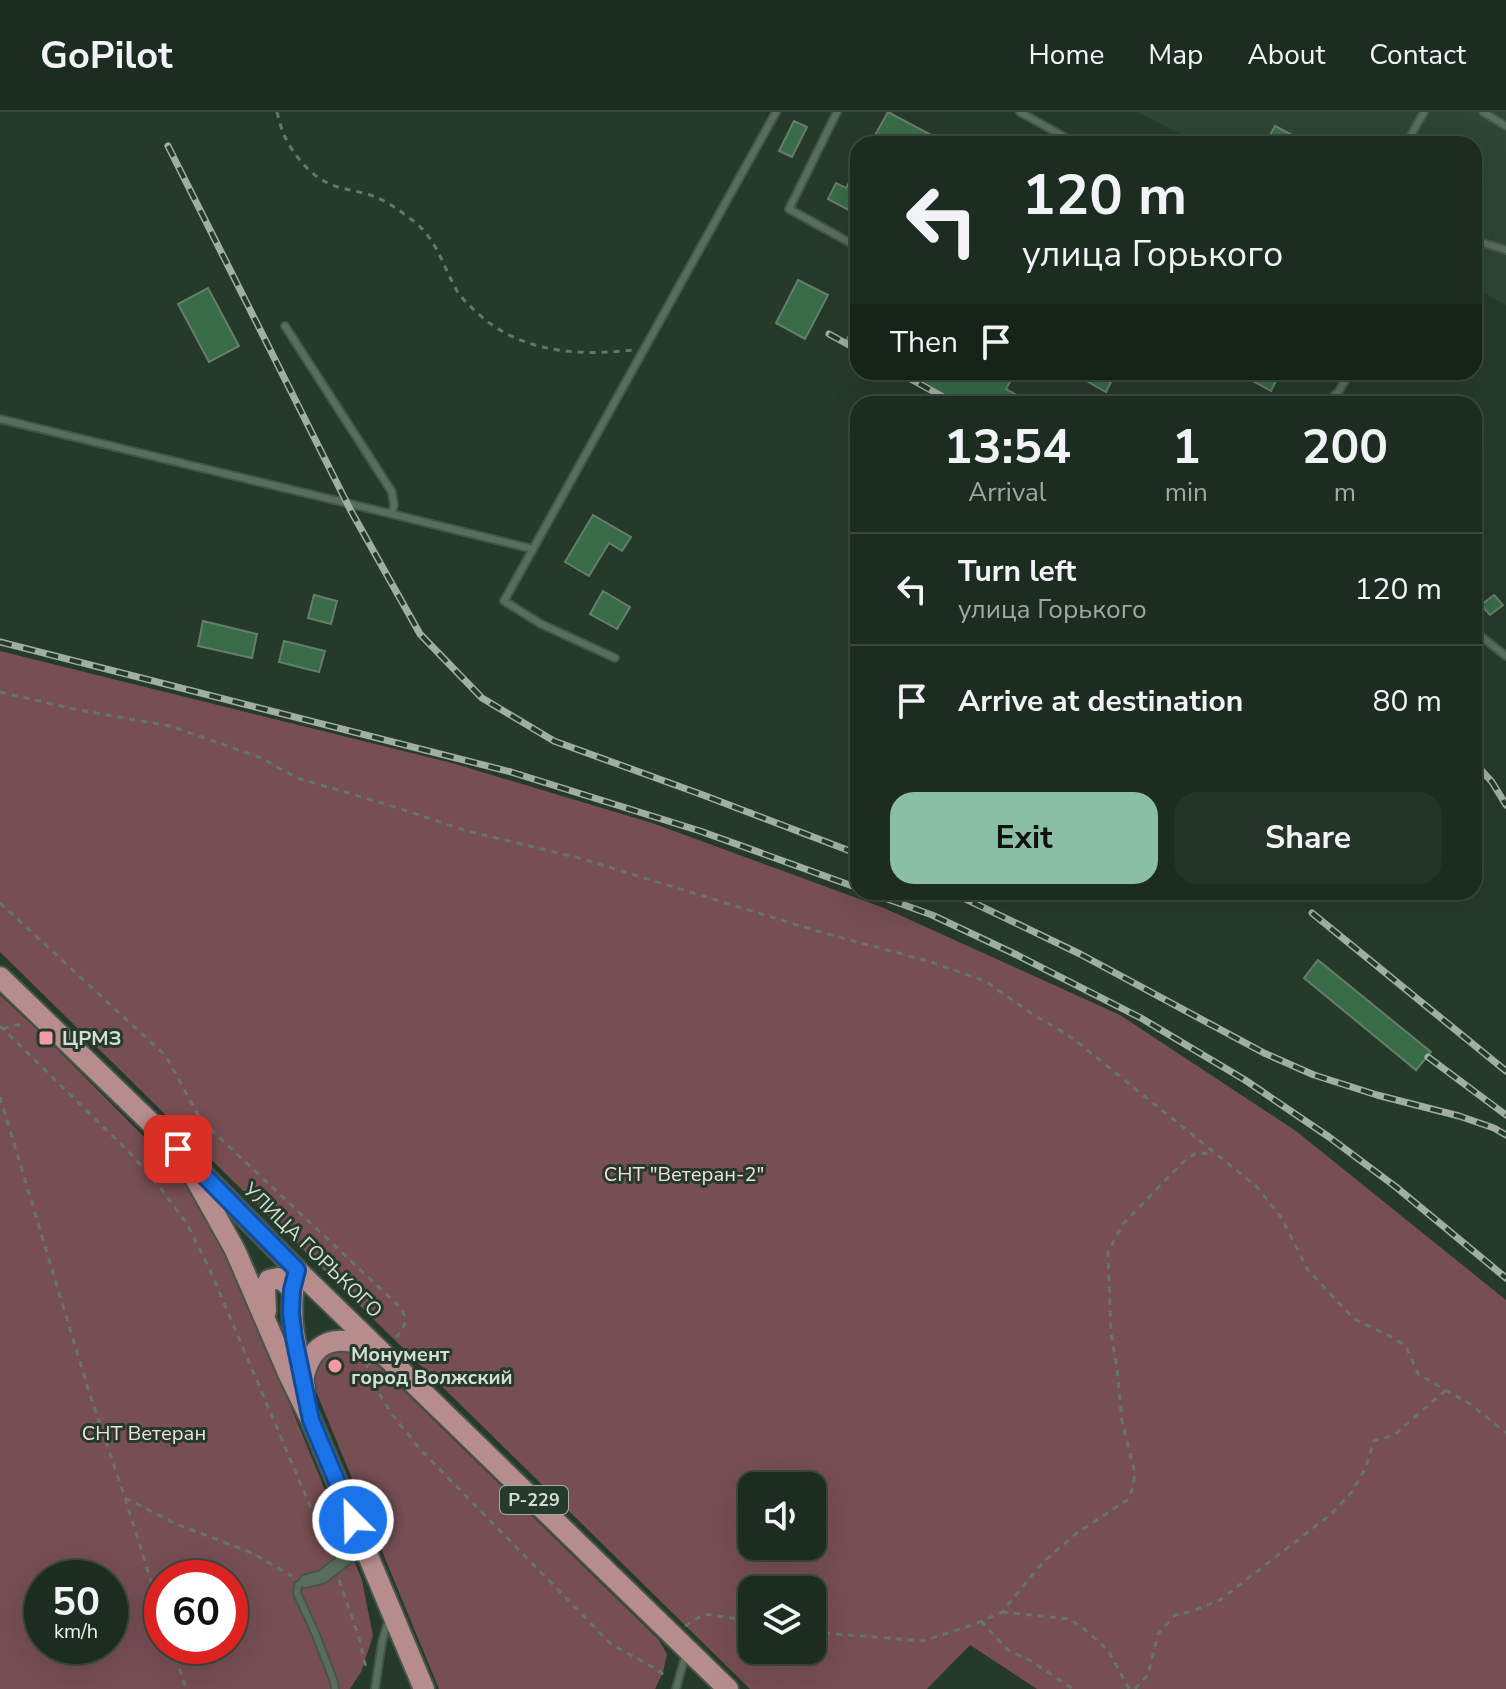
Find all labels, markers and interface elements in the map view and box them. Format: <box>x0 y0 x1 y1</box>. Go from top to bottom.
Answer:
text: GoPilot <box>40 30 173 81</box>
text: Home <box>1029 36 1104 74</box>
text: Map <box>1148 36 1203 74</box>
text: About <box>1247 36 1325 74</box>
text: Contact <box>1369 36 1466 74</box>
text: 120 m <box>1022 157 1187 234</box>
icon: left <box>890 168 994 272</box>
text: улица Горького <box>1022 230 1283 279</box>
icon: arrive <box>974 320 1018 364</box>
text: Then <box>890 322 958 363</box>
text: 13:54 <box>944 414 1071 480</box>
text: 1 <box>1172 414 1201 480</box>
text: 200 <box>1302 414 1388 480</box>
text: Arrival <box>968 475 1047 510</box>
text: min <box>1165 475 1208 510</box>
text: m <box>1334 475 1356 510</box>
text: Turn left <box>958 551 1076 592</box>
icon: left <box>890 567 934 611</box>
text: 120 m <box>1355 569 1442 610</box>
text: улица Горького <box>958 592 1147 627</box>
icon: arrive <box>890 679 934 723</box>
text: Arrive at destination <box>958 681 1243 722</box>
text: 80 m <box>1373 681 1442 722</box>
button: Exit <box>890 792 1158 884</box>
button: Share <box>1174 792 1442 884</box>
place label: ЦРМЗ <box>62 1025 121 1052</box>
marker: ЦРМЗ <box>37 1029 55 1047</box>
pin <box>144 1115 212 1183</box>
icon: arrive <box>156 1127 200 1171</box>
park label: СНТ "Ветеран-2" <box>604 1161 764 1188</box>
street label: УЛИЦА ГОРЬКОГО <box>236 1176 388 1324</box>
place label: Монумент город Волжский <box>351 1341 513 1391</box>
marker: Монумент город Волжский <box>326 1357 344 1375</box>
park label: СНТ Ветеран <box>82 1420 206 1447</box>
map controls <box>738 1472 826 1664</box>
button: sound <box>738 1472 826 1560</box>
position arrow <box>311 1478 395 1562</box>
road number: Р-229 <box>500 1486 568 1514</box>
speed limit sign: 60 <box>144 1560 248 1664</box>
text: 50 <box>52 1575 100 1629</box>
button: layers <box>738 1576 826 1664</box>
text: km/h <box>54 1618 98 1645</box>

